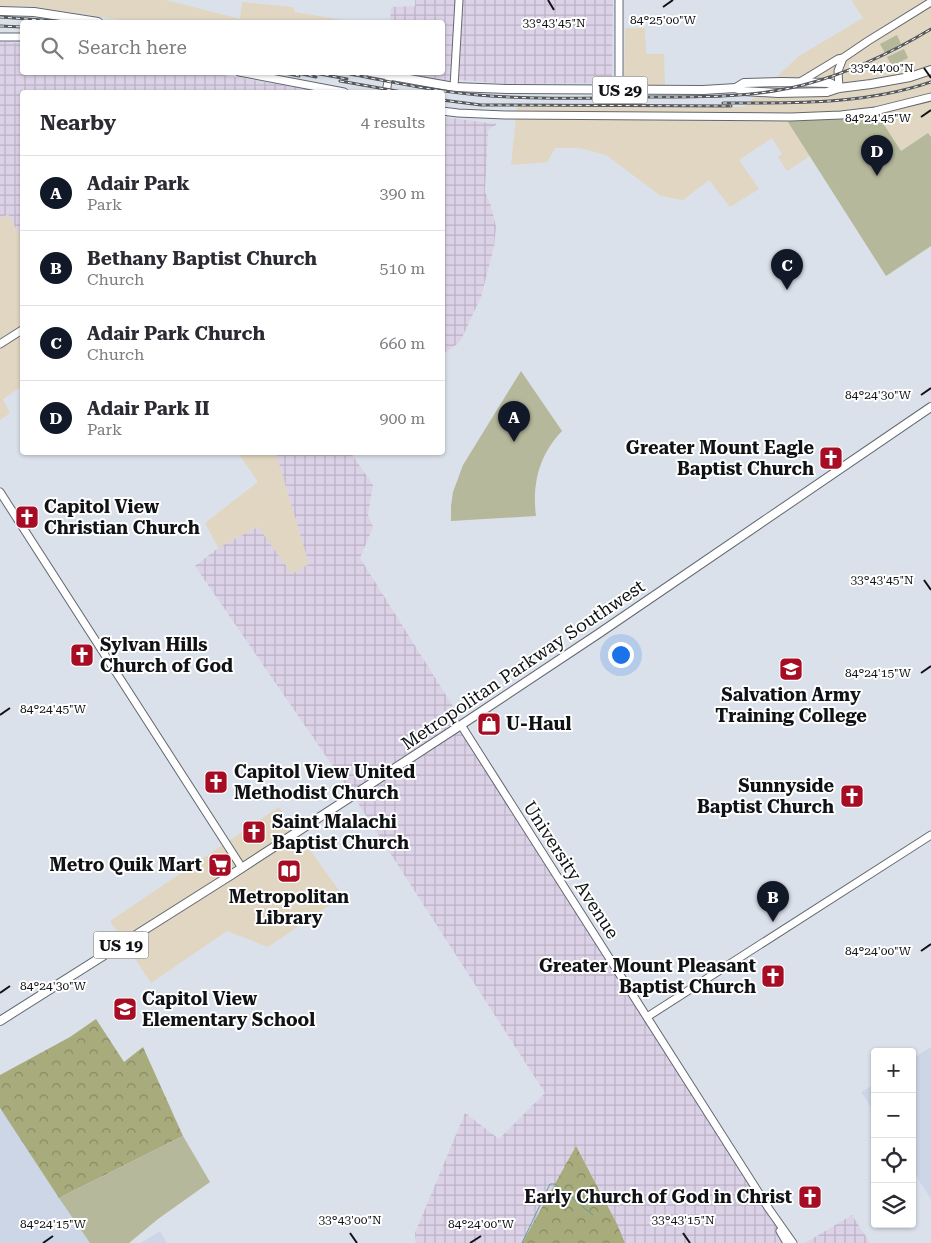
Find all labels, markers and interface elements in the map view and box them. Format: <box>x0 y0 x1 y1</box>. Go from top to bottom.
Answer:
text: 84°25'00"W <box>630 13 697 27</box>
text: 33°43'45"N <box>522 16 586 30</box>
search box <box>20 20 445 75</box>
icon: search <box>38 34 66 62</box>
text: Search here <box>78 36 187 59</box>
text: 33°44'00"N <box>850 61 914 75</box>
road number: US 29 <box>592 76 648 104</box>
text: Nearby <box>40 111 116 135</box>
text: 84°24'45"W <box>845 111 912 125</box>
text: 4 results <box>361 113 425 132</box>
pin: D <box>861 135 893 176</box>
text: Adair Park <box>87 172 190 195</box>
text: A <box>50 184 62 203</box>
text: 390 m <box>379 184 425 203</box>
text: Park <box>87 195 122 214</box>
text: Bethany Baptist Church <box>87 247 317 270</box>
pin: C <box>771 249 803 290</box>
text: B <box>50 259 62 278</box>
text: 510 m <box>379 259 425 278</box>
text: Church <box>87 270 144 289</box>
text: Adair Park Church <box>87 322 265 345</box>
text: C <box>50 334 62 353</box>
text: 660 m <box>379 334 425 353</box>
text: Church <box>87 345 144 364</box>
text: 84°24'30"W <box>845 388 912 402</box>
text: Adair Park II <box>87 397 210 420</box>
pin: A <box>498 401 530 442</box>
text: D <box>50 409 62 428</box>
text: 900 m <box>379 409 425 428</box>
text: Park <box>87 420 122 439</box>
place label: Greater Mount Eagle Baptist Church <box>626 437 814 479</box>
church icon: Greater Mount Eagle Baptist Church <box>818 445 844 471</box>
place label: Capitol View Christian Church <box>44 496 200 538</box>
church icon: Capitol View Christian Church <box>14 504 40 530</box>
text: 33°43'45"N <box>850 573 914 587</box>
street label: Metropolitan Parkway Southwest <box>397 575 648 754</box>
place label: Sylvan Hills Church of God <box>100 634 233 676</box>
church icon: Sylvan Hills Church of God <box>69 642 95 668</box>
your location <box>608 642 634 668</box>
school or university icon: Salvation Army Training College <box>778 656 804 682</box>
text: 84°24'15"W <box>845 666 912 680</box>
place label: Salvation Army Training College <box>715 684 867 726</box>
text: 84°24'45"W <box>20 702 87 716</box>
shop icon: U-Haul <box>476 711 502 737</box>
place label: U-Haul <box>506 713 571 734</box>
place label: Capitol View United Methodist Church <box>234 761 415 803</box>
church icon: Capitol View United Methodist Church <box>203 769 229 795</box>
place label: Sunnyside Baptist Church <box>697 775 834 817</box>
church icon: Sunnyside Baptist Church <box>839 783 865 809</box>
street label: University Avenue <box>519 797 624 942</box>
place label: Saint Malachi Baptist Church <box>272 811 409 853</box>
church icon: Saint Malachi Baptist Church <box>241 819 267 845</box>
supermarket icon: Metro Quik Mart <box>207 852 233 878</box>
place label: Metro Quik Mart <box>50 854 202 875</box>
library icon: Metropolitan Library <box>276 858 302 884</box>
pin: B <box>757 881 789 922</box>
place label: Metropolitan Library <box>229 886 349 928</box>
road number: US 19 <box>94 932 148 958</box>
text: 84°24'00"W <box>845 944 912 958</box>
place label: Greater Mount Pleasant Baptist Church <box>539 955 756 997</box>
church icon: Greater Mount Pleasant Baptist Church <box>760 963 786 989</box>
text: 84°24'30"W <box>20 979 87 993</box>
place label: Capitol View Elementary School <box>142 988 315 1030</box>
school or university icon: Capitol View Elementary School <box>112 996 138 1022</box>
map controls <box>871 1048 916 1228</box>
button: + <box>871 1048 916 1093</box>
button: − <box>871 1093 916 1138</box>
button: locate <box>871 1138 916 1183</box>
button: layers <box>871 1183 916 1228</box>
church icon: Early Church of God in Christ <box>797 1184 823 1210</box>
place label: Early Church of God in Christ <box>524 1186 792 1207</box>
text: 33°43'00"N <box>318 1213 382 1227</box>
text: 33°43'15"N <box>651 1213 715 1227</box>
text: 84°24'15"W <box>20 1217 87 1231</box>
text: 84°24'00"W <box>448 1217 515 1231</box>

